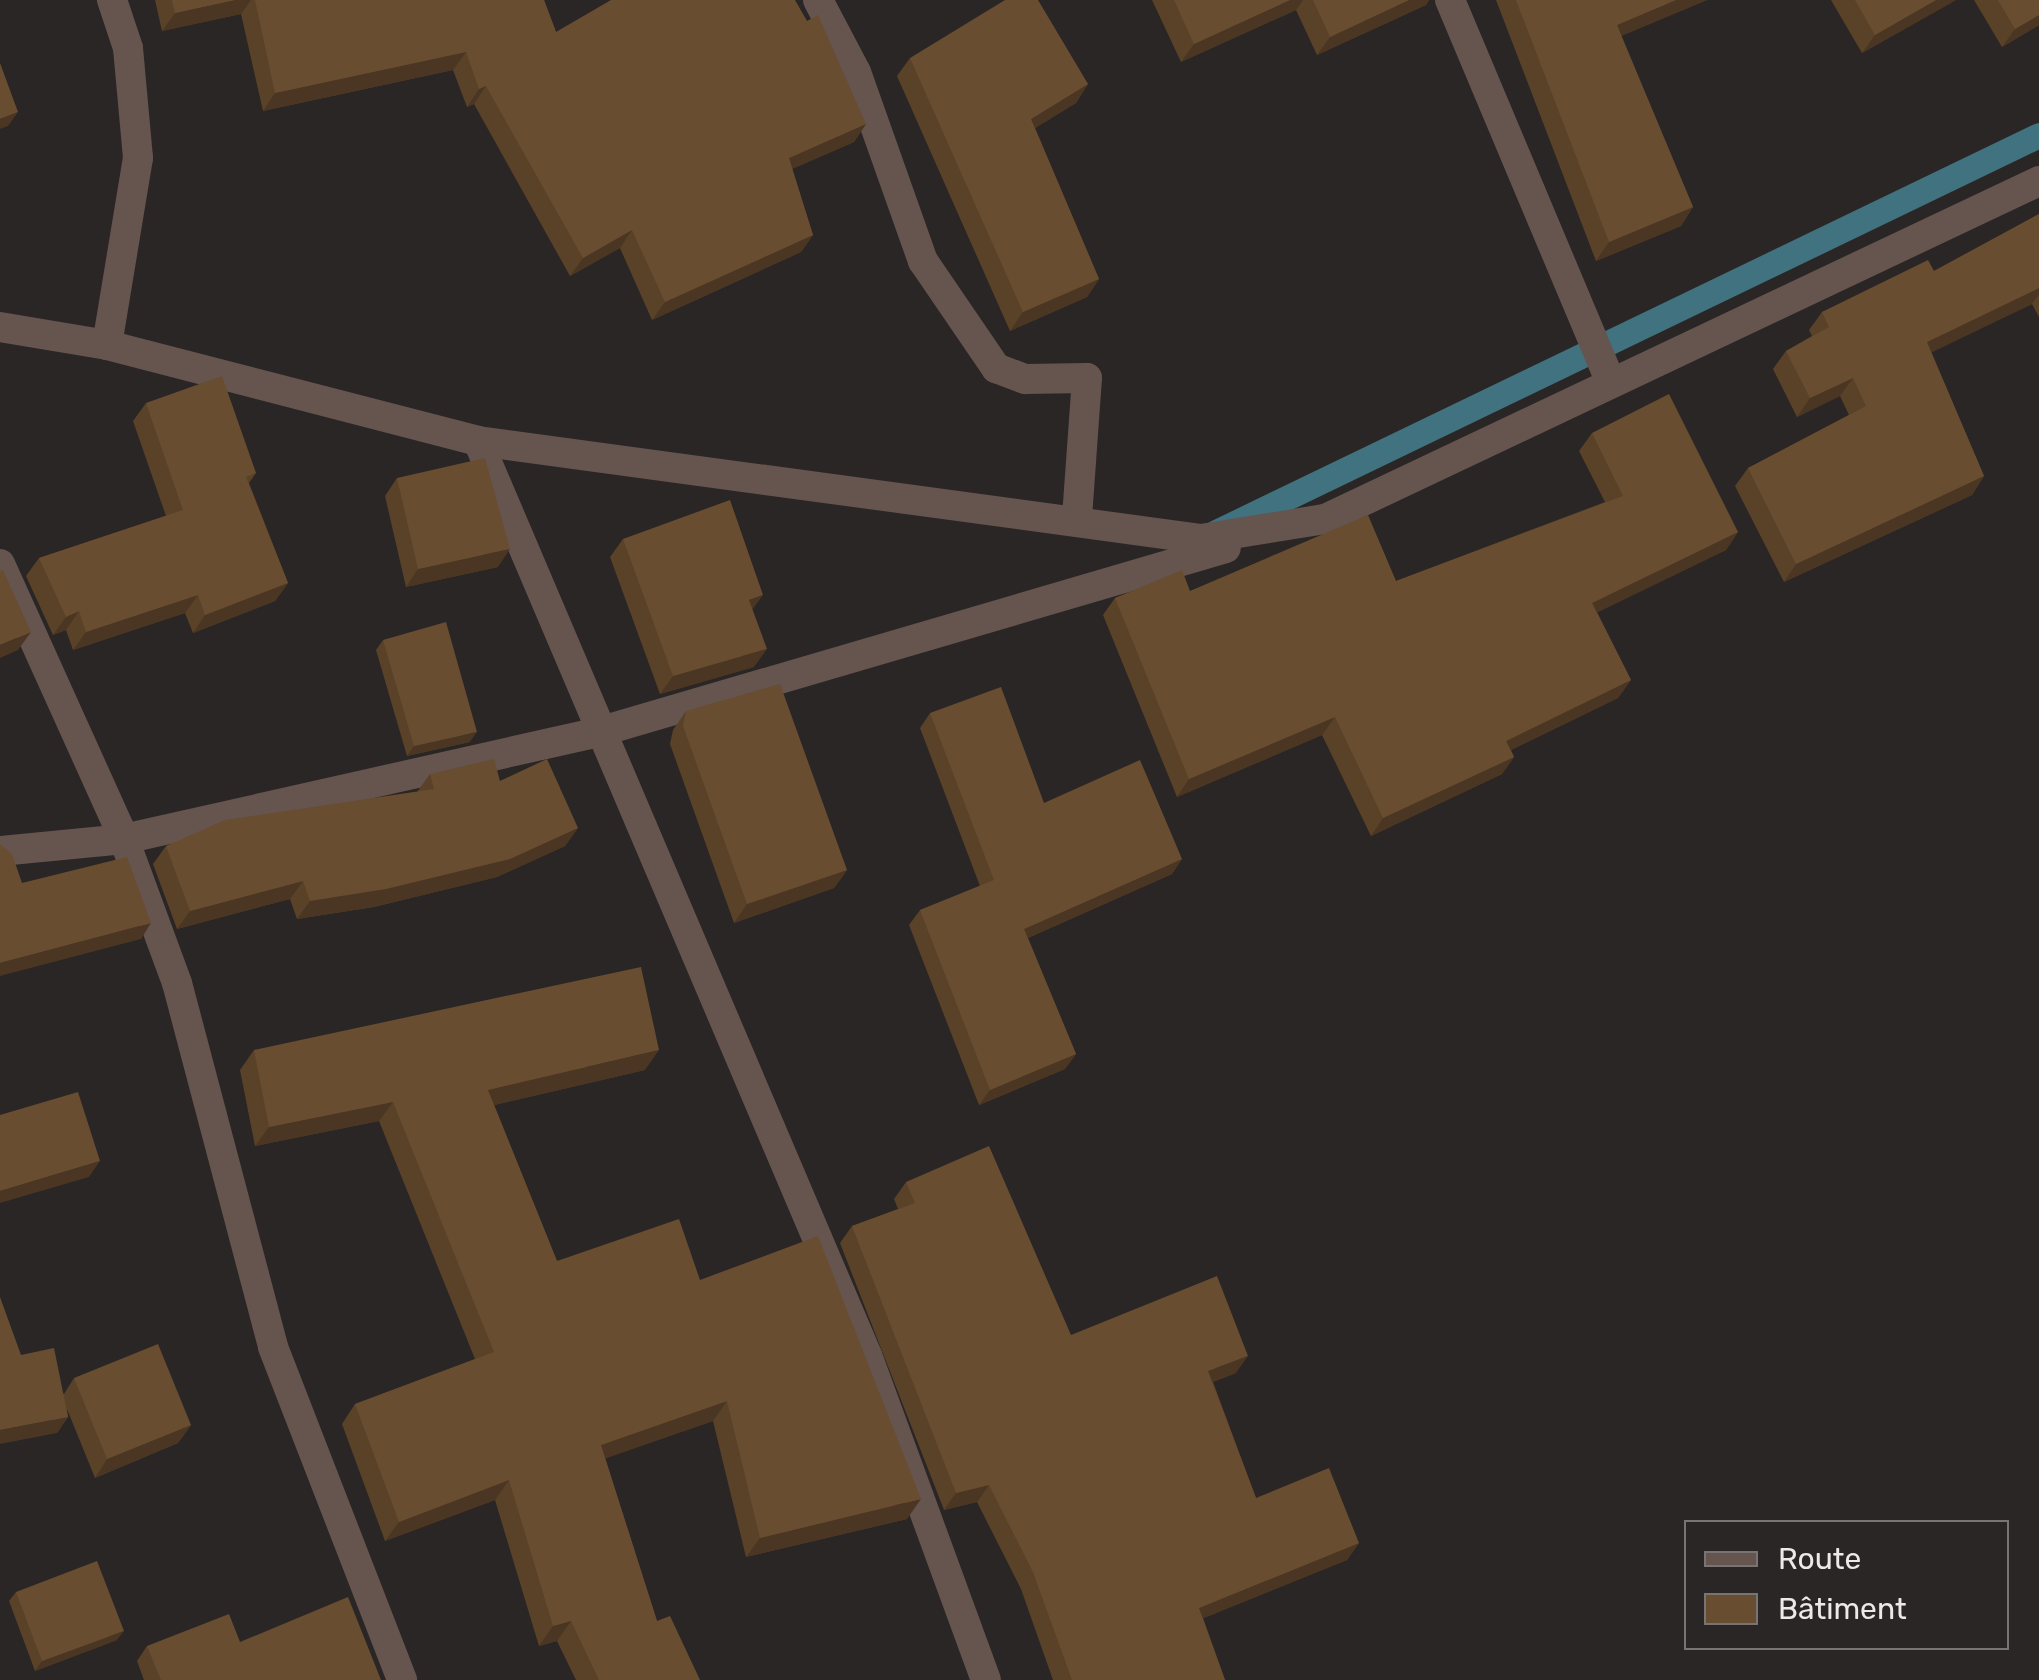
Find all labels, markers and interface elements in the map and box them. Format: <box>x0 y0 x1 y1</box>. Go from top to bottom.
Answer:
legend <box>1684 1520 2009 1650</box>
text: Route <box>1778 1541 1861 1577</box>
text: Bâtiment <box>1778 1591 1907 1627</box>

